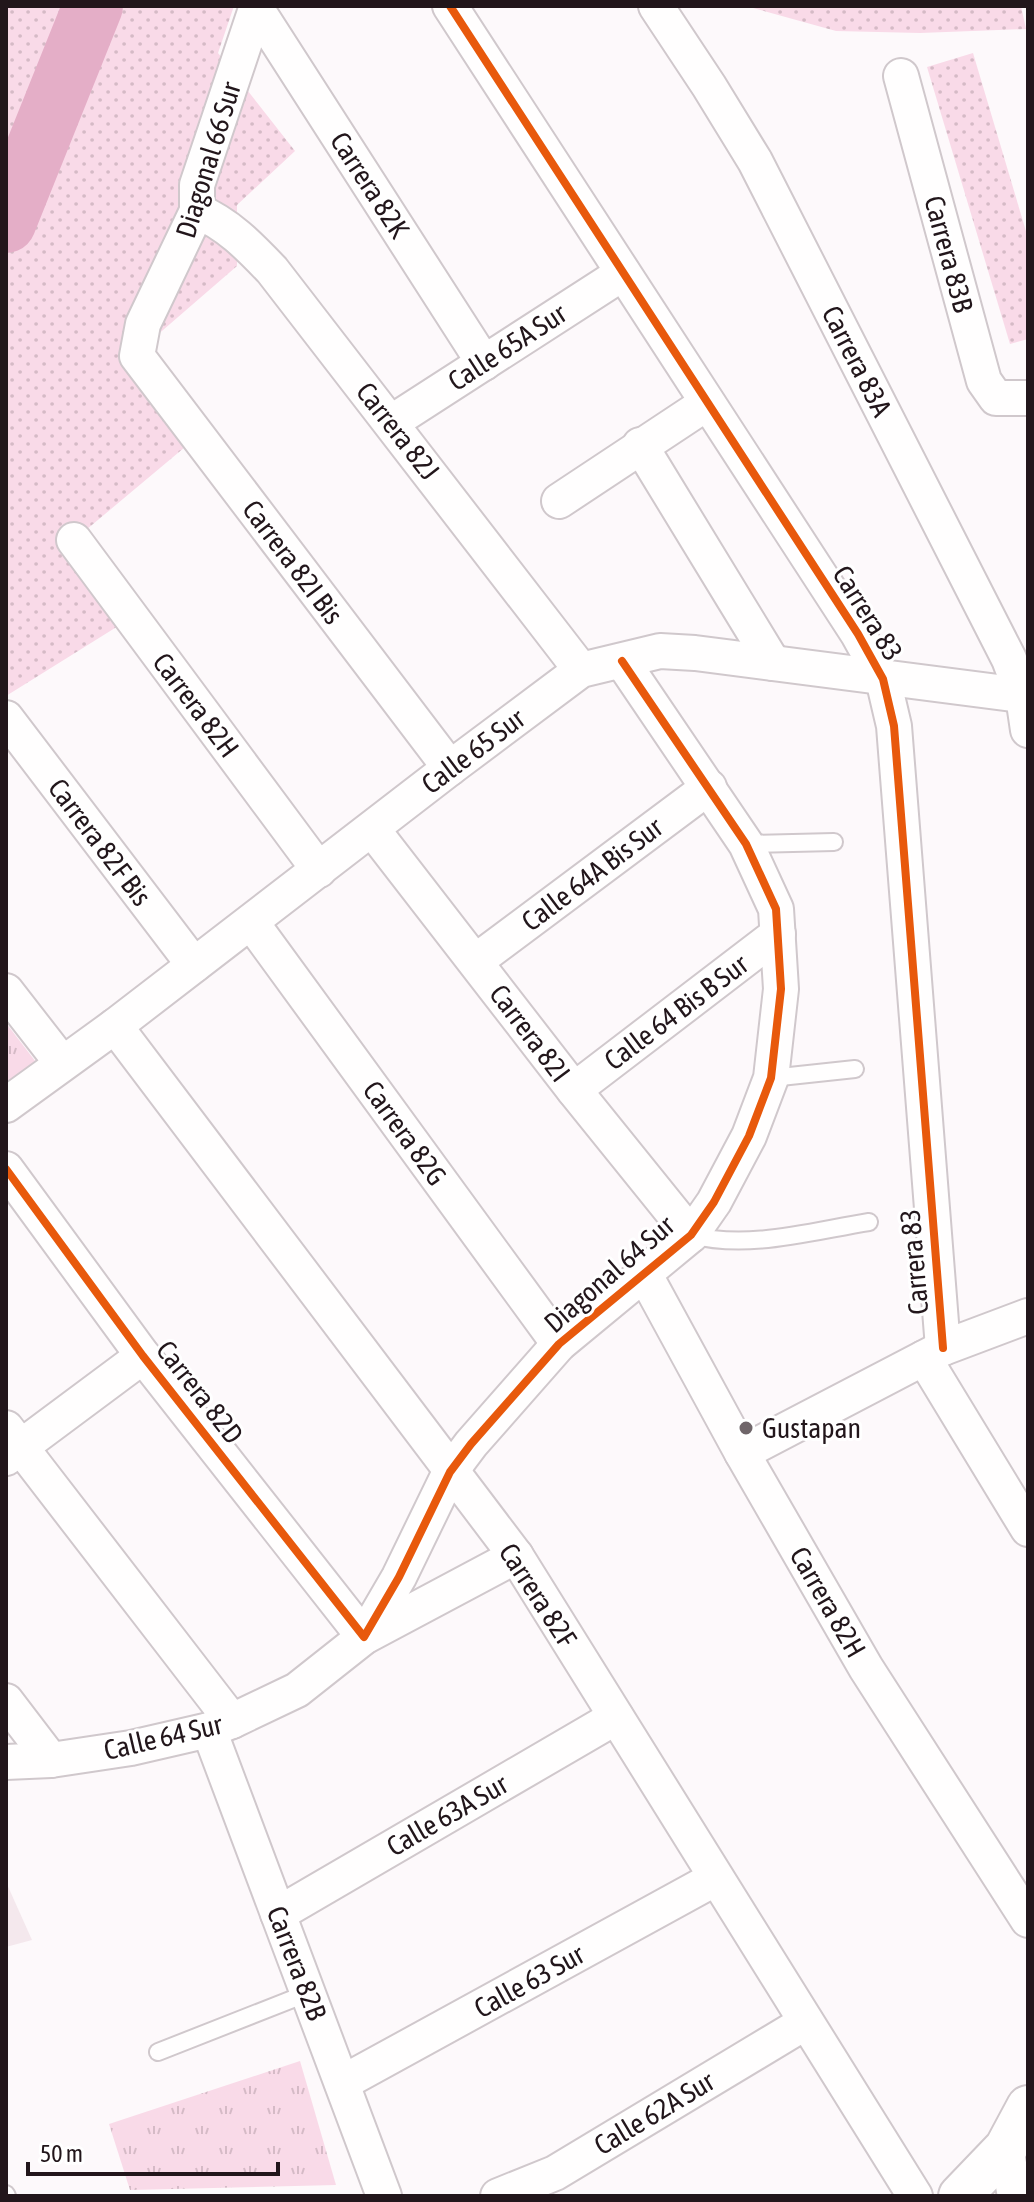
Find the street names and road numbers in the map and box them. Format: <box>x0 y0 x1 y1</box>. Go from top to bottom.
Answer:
street label: Diagonal 66 Sur <box>169 77 247 242</box>
street label: Carrera 82K <box>324 126 416 244</box>
street label: Carrera 83B <box>918 192 980 316</box>
street label: Calle 65A Sur <box>442 297 573 397</box>
street label: Carrera 83A <box>816 301 898 422</box>
street label: Carrera 82J <box>350 376 446 486</box>
street label: Carrera 82I Bis <box>236 494 350 630</box>
street label: Carrera 83 <box>826 560 910 666</box>
street label: Carrera 82H <box>147 647 245 763</box>
street label: Calle 65 Sur <box>415 702 531 800</box>
street label: Carrera 82F Bis <box>42 772 158 912</box>
street label: Calle 64A Bis Sur <box>515 810 669 937</box>
street label: Calle 64 Bis B Sur <box>598 947 754 1076</box>
street label: Carrera 82I <box>483 978 577 1088</box>
street label: Carrera 82G <box>357 1075 453 1191</box>
street label: Carrera 83 <box>893 1208 935 1316</box>
street label: Diagonal 64 Sur <box>538 1209 681 1339</box>
street label: Carrera 82D <box>150 1334 250 1450</box>
street label: Carrera 82F <box>493 1537 583 1653</box>
street label: Carrera 82H <box>784 1541 872 1663</box>
street label: Calle 64 Sur <box>101 1708 226 1766</box>
street label: Calle 63A Sur <box>381 1767 514 1862</box>
street label: Carrera 82B <box>261 1902 333 2024</box>
street label: Calle 63 Sur <box>469 1937 590 2024</box>
street label: Calle 62A Sur <box>588 2064 720 2161</box>

